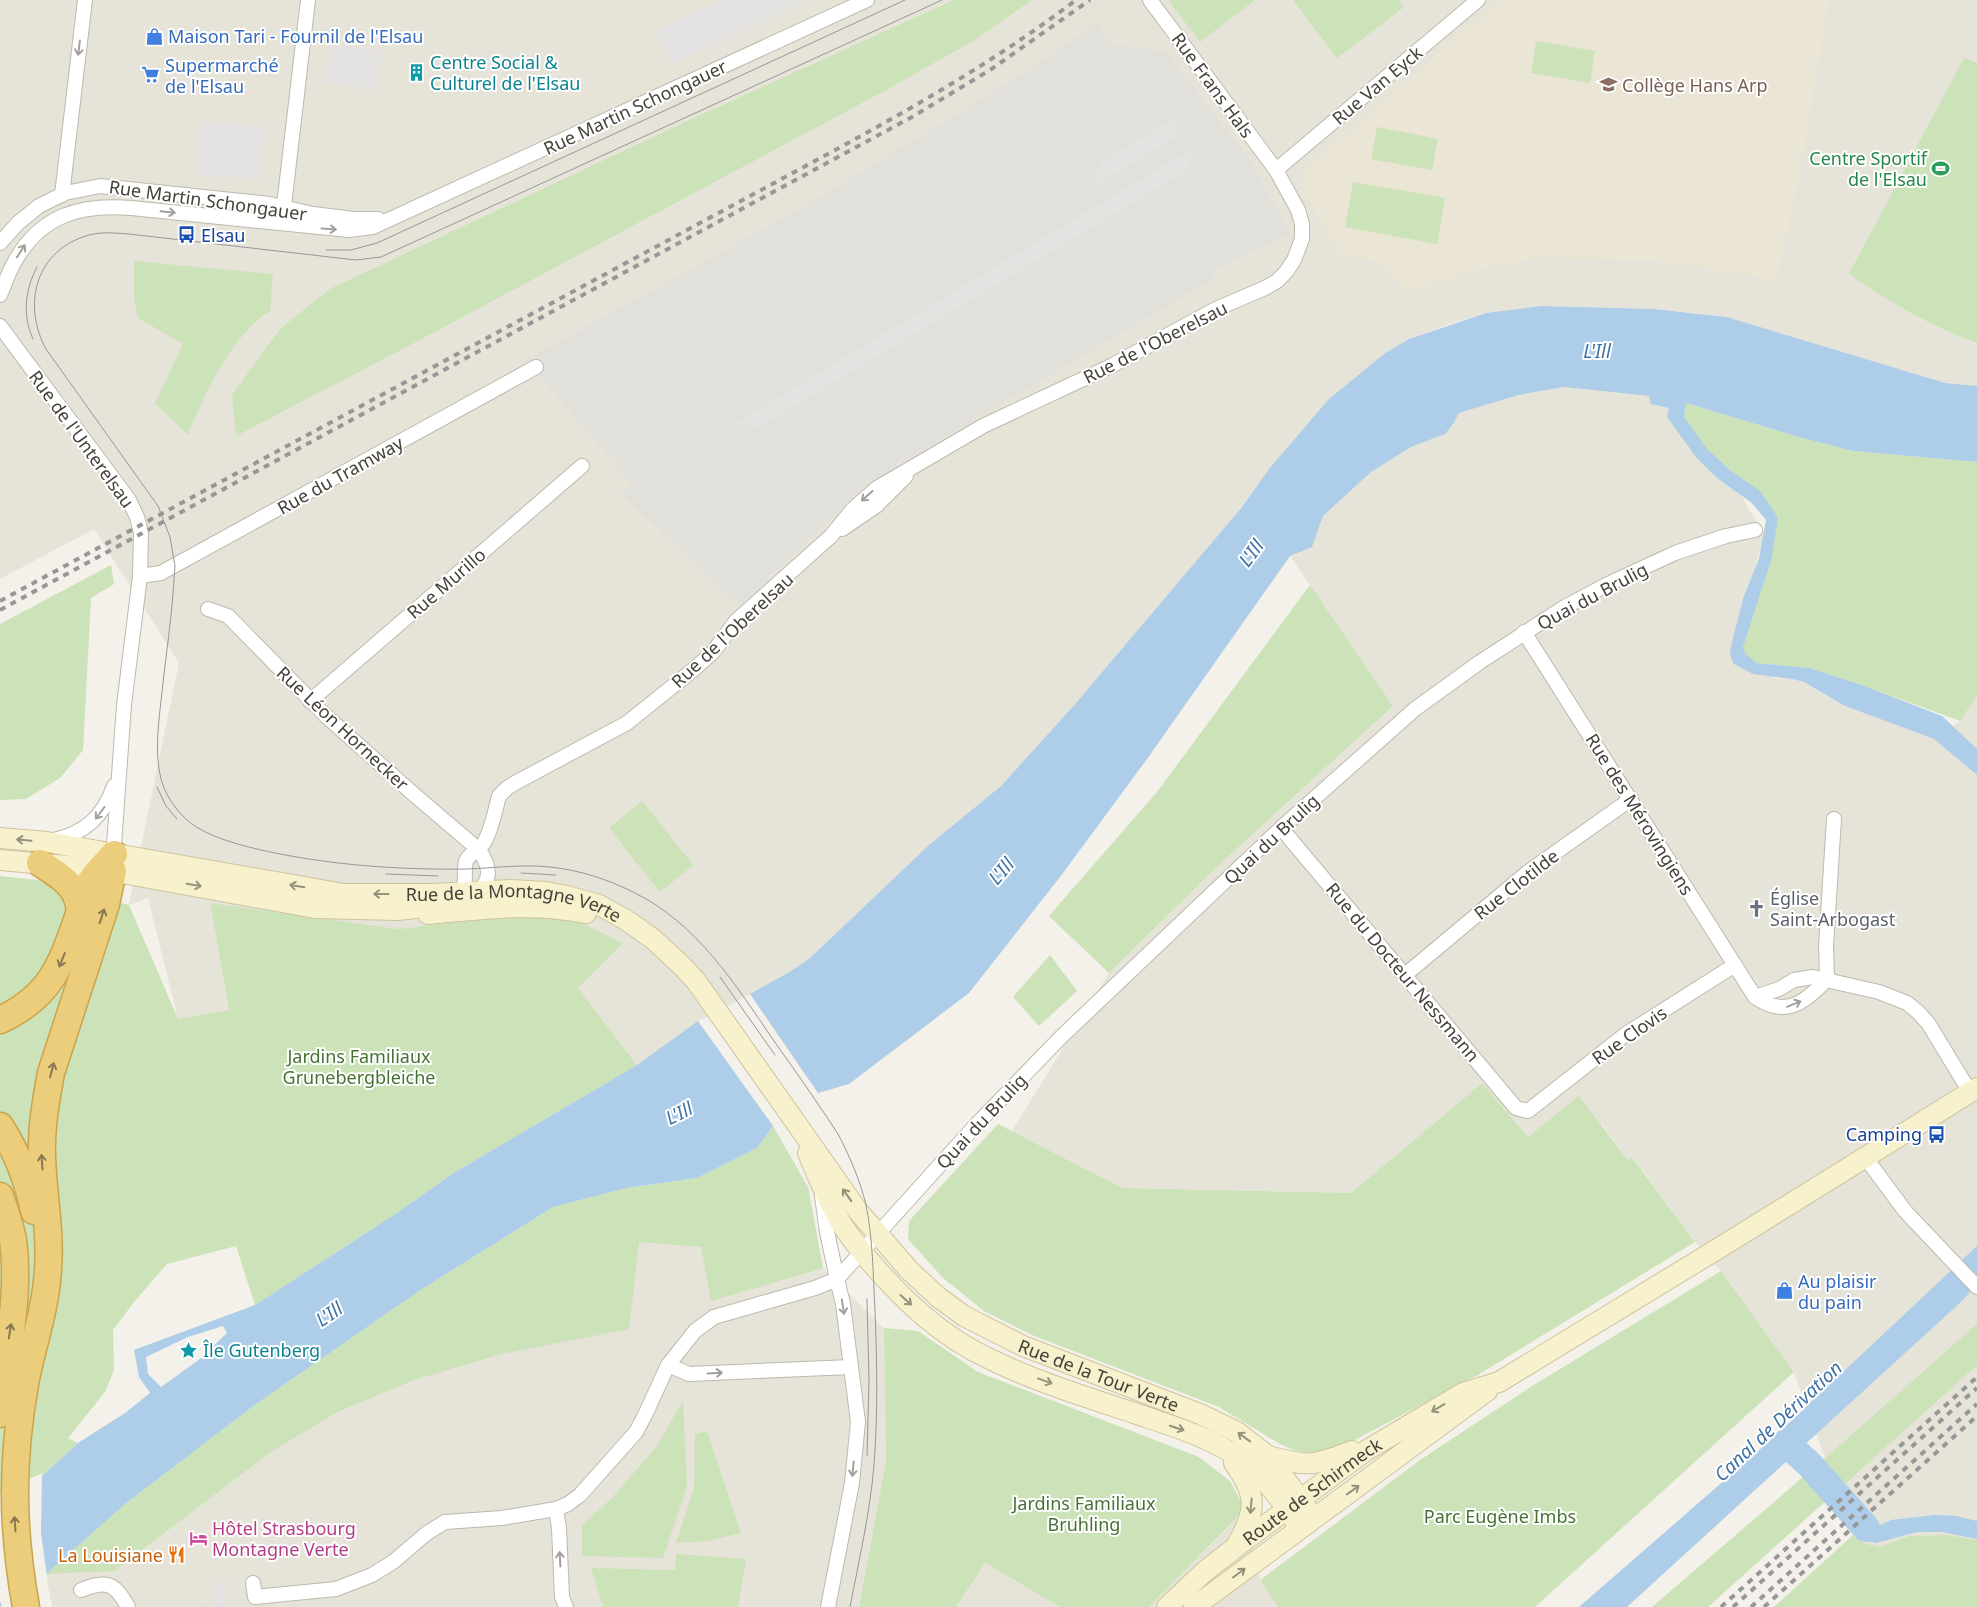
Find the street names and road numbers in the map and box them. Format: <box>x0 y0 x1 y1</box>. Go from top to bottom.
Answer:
street label: Rue Frans Hals <box>1167 27 1259 143</box>
street label: Rue Van Eyck <box>1327 40 1427 130</box>
street label: Rue Martin Schongauer <box>540 54 731 160</box>
street label: Rue Martin Schongauer <box>108 174 309 226</box>
street label: Rue de l'Oberelsau <box>1079 295 1231 389</box>
street label: Rue de l'Unterelsau <box>24 365 140 513</box>
street label: Rue du Tramway <box>273 430 408 520</box>
street label: Rue Murillo <box>402 542 490 624</box>
street label: Quai du Brulig <box>1532 557 1652 635</box>
street label: Rue de l'Oberelsau <box>666 567 798 693</box>
street label: Rue Léon Hornecker <box>272 660 415 796</box>
street label: Rue des Mérovingiens <box>1580 729 1700 899</box>
street label: Quai du Brulig <box>1218 789 1324 889</box>
street label: Rue Clotilde <box>1469 843 1563 925</box>
street label: Rue du Docteur Nessmann <box>1321 877 1485 1067</box>
street label: Rue de la Montagne Verte <box>406 878 626 927</box>
street label: Rue Clovis <box>1587 1000 1671 1070</box>
street label: Quai du Brulig <box>931 1068 1031 1174</box>
street label: Rue de la Tour Verte <box>1015 1333 1182 1417</box>
street label: Route de Schirmeck <box>1237 1432 1387 1550</box>

